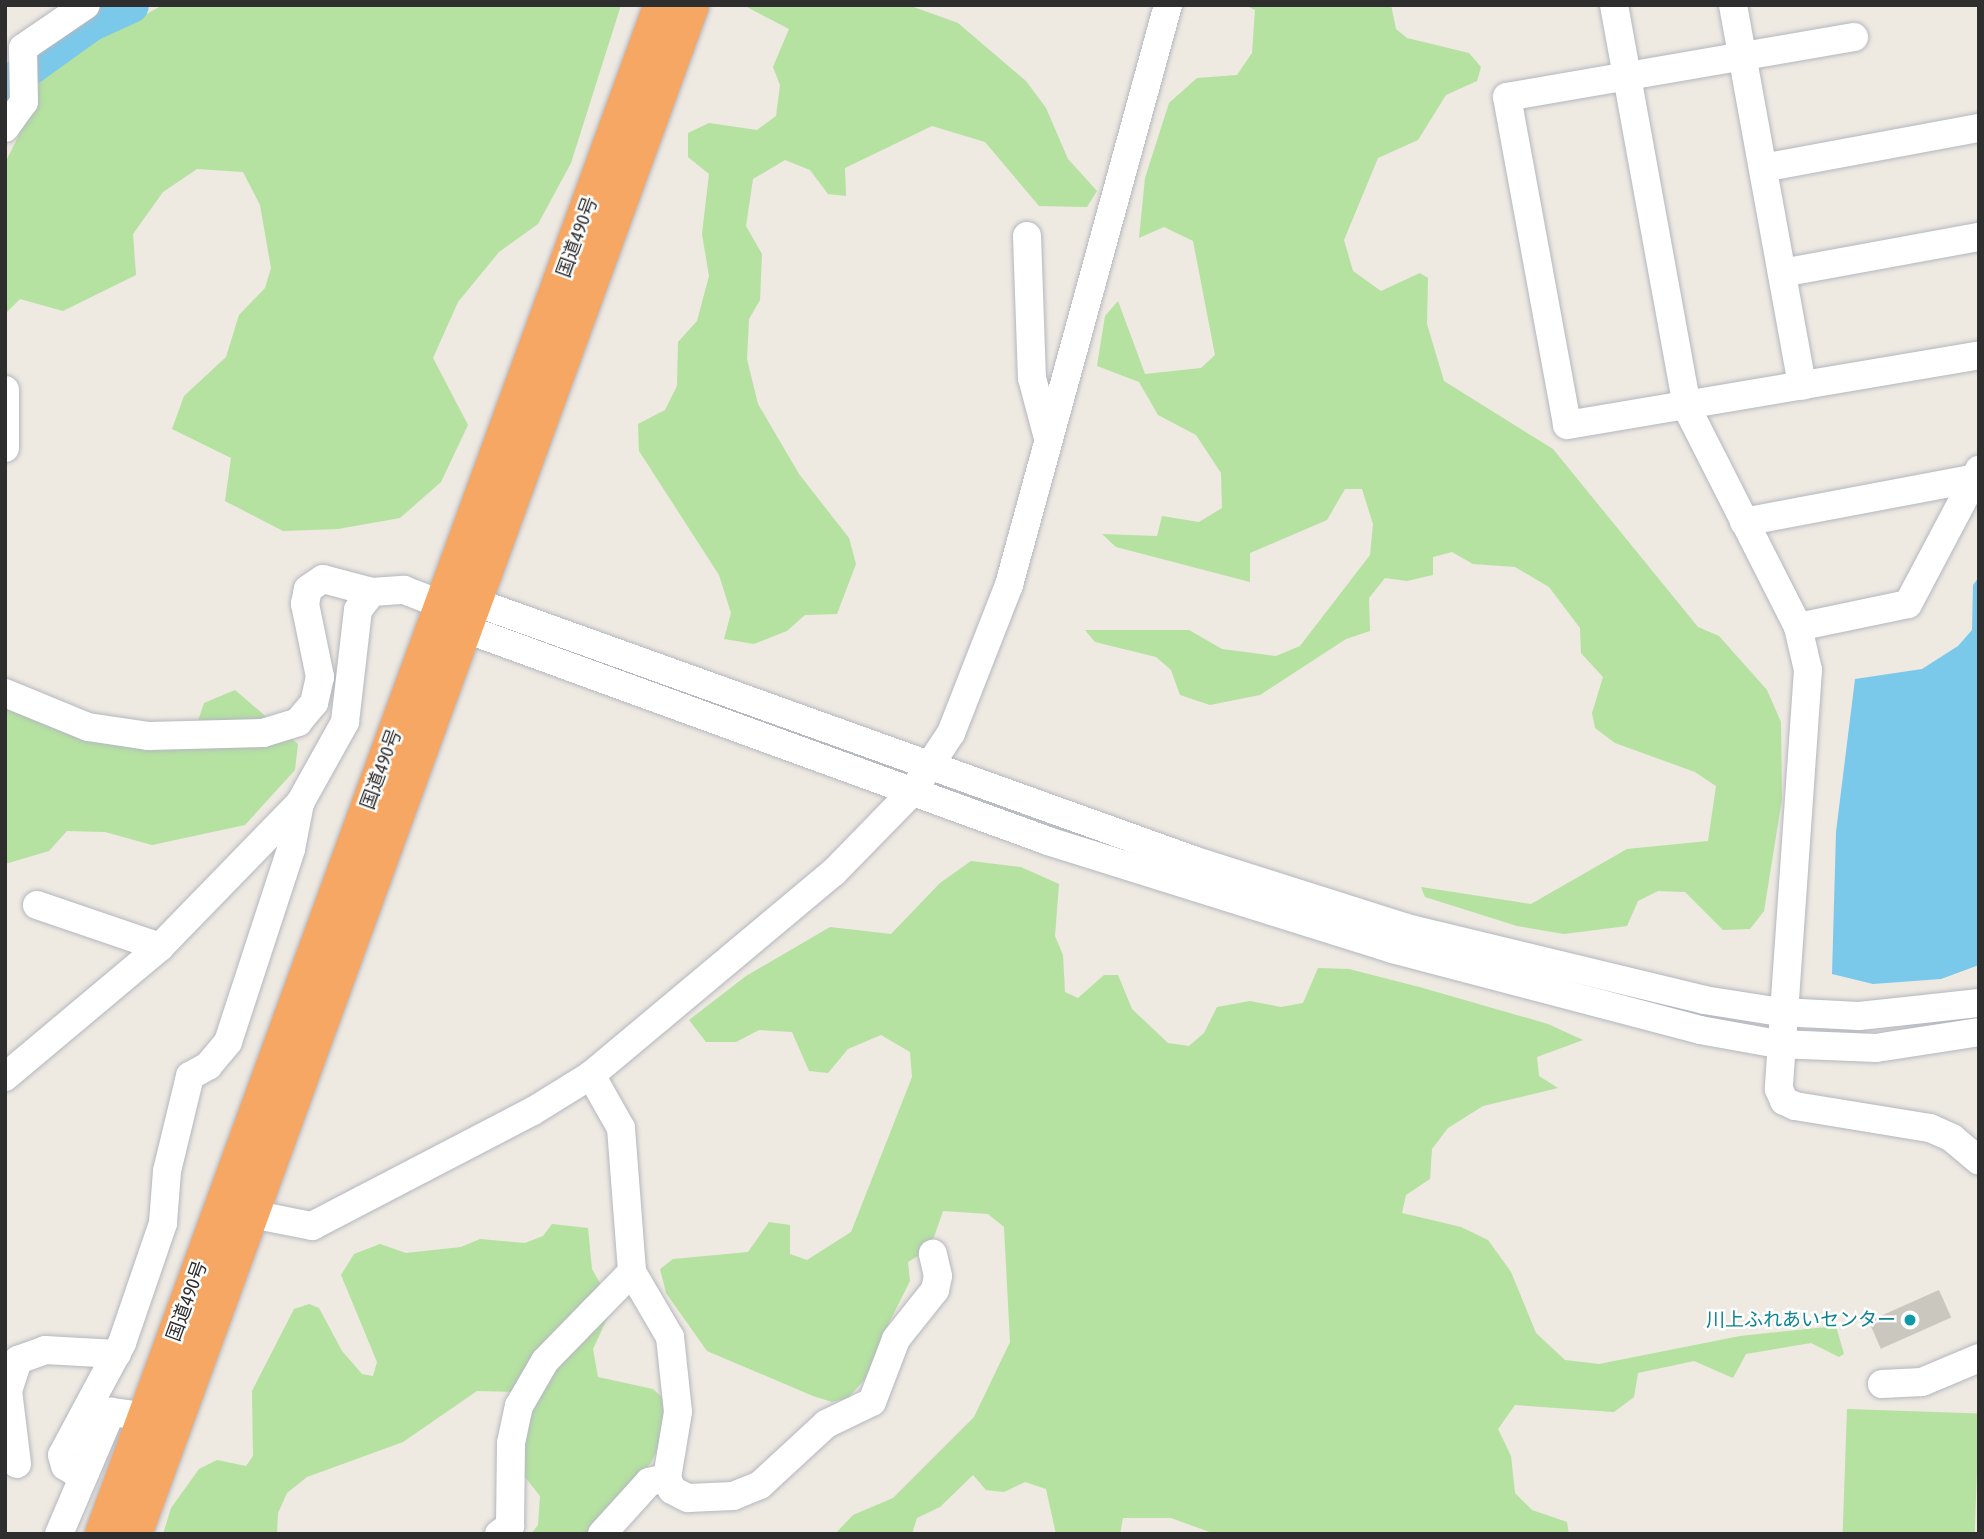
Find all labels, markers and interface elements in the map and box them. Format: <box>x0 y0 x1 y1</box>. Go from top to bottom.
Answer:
street label: 国道490号 <box>552 194 602 280</box>
street label: 国道490号 <box>356 726 406 812</box>
street label: 国道490号 <box>162 1258 212 1344</box>
place label: 川上ふれあいセンター <box>1706 1309 1896 1331</box>
marker: 川上ふれあいセンター <box>1902 1312 1918 1328</box>

